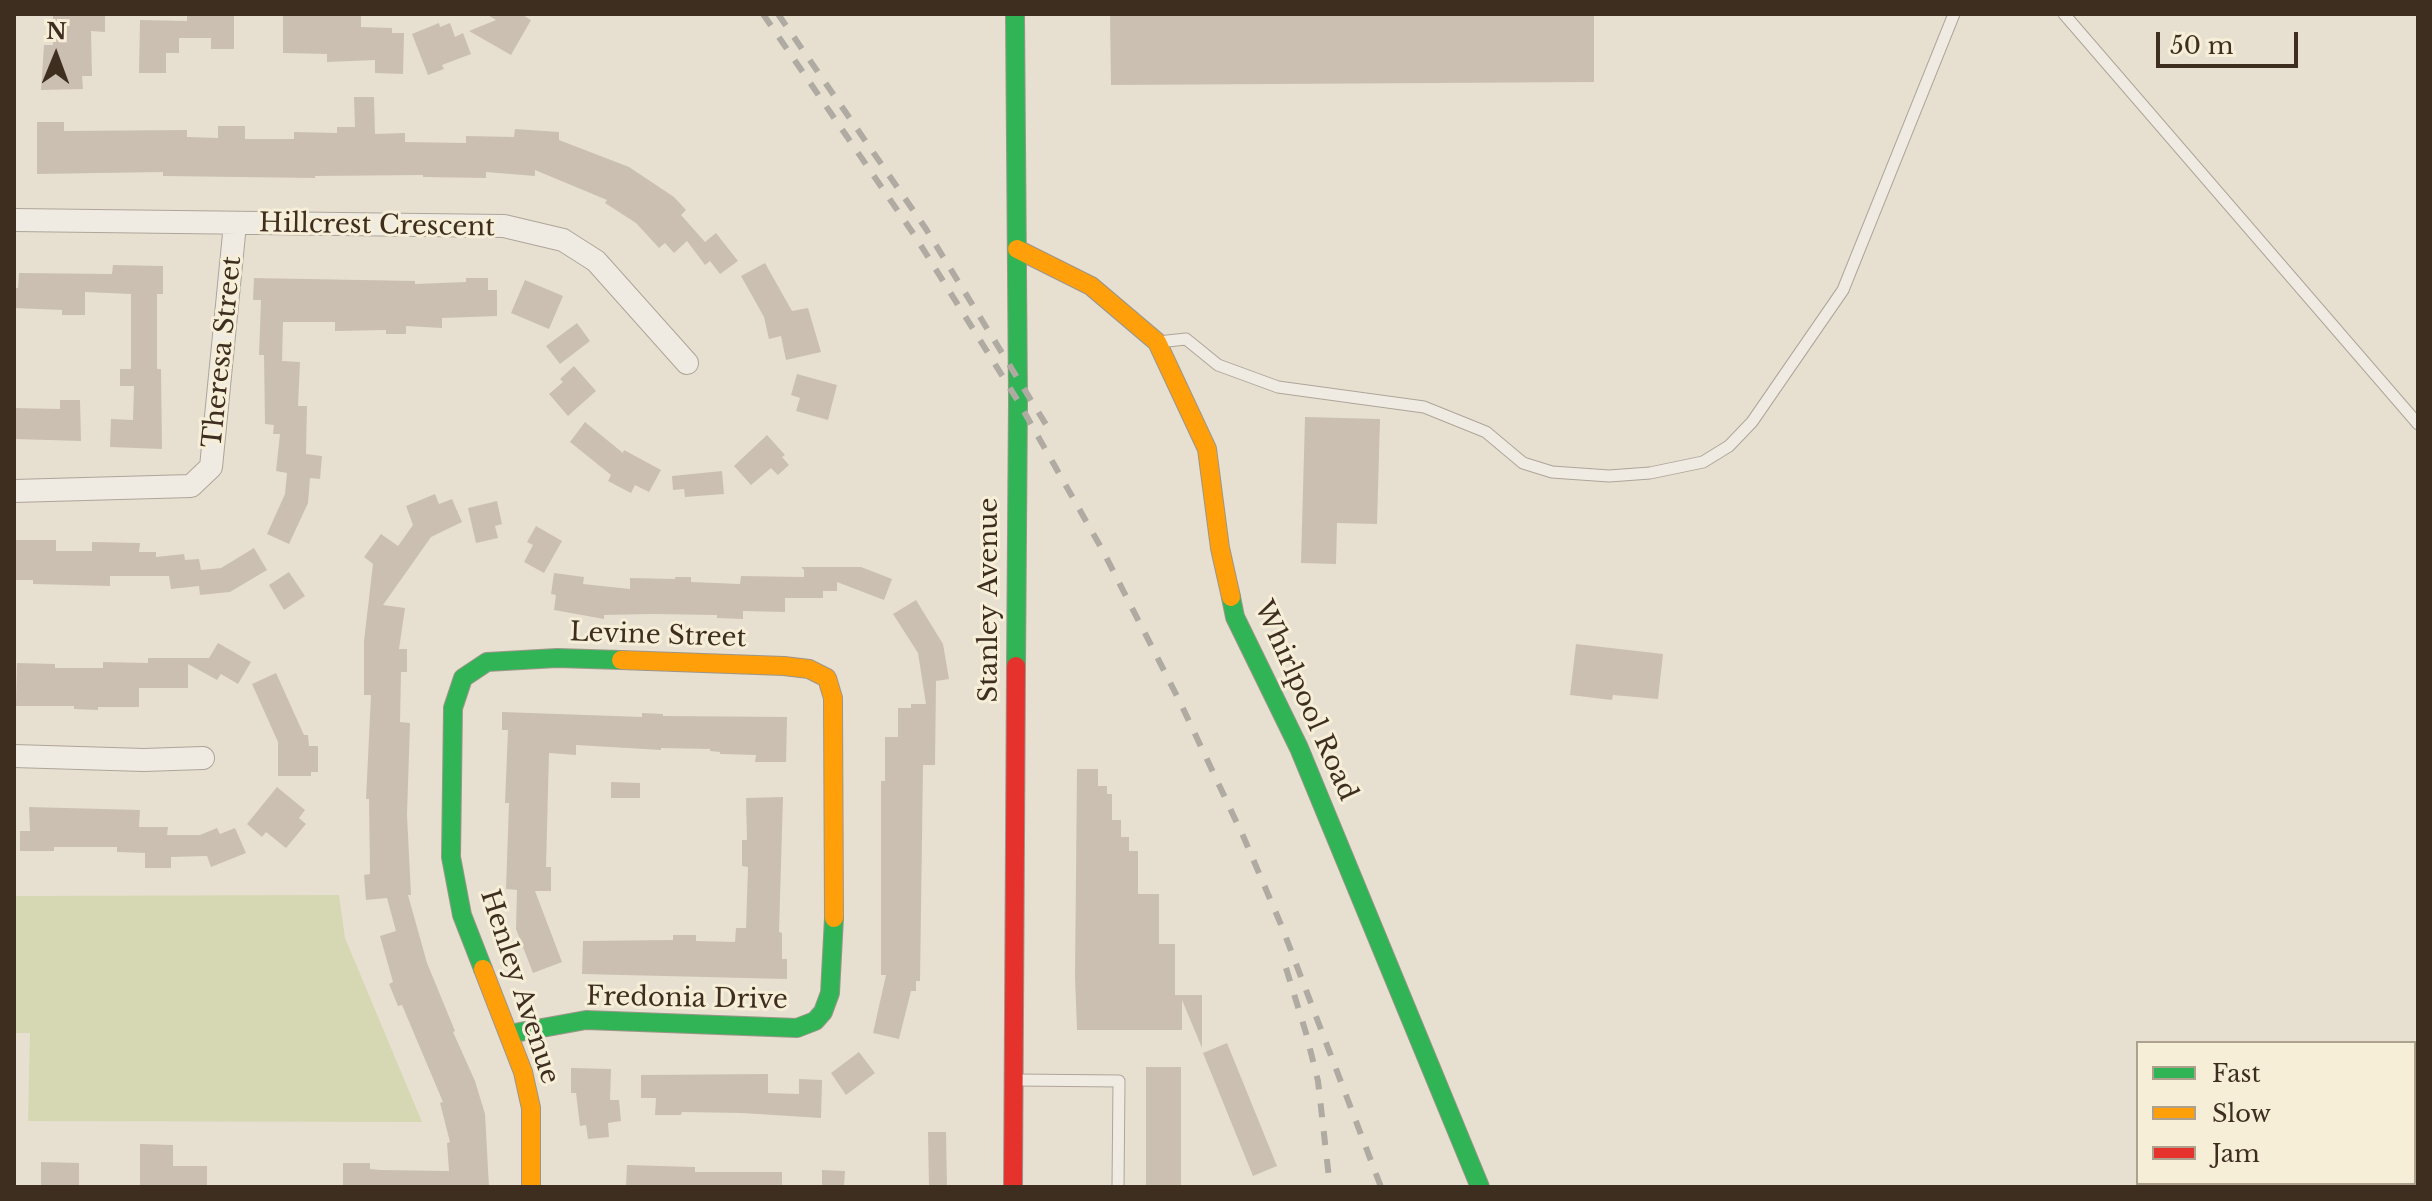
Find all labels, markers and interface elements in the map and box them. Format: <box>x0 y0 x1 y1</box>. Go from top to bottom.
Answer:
north arrow <box>16 16 96 96</box>
scale bar <box>2160 16 2302 66</box>
text: N <box>46 18 67 45</box>
text: 50 m <box>2170 31 2233 60</box>
street label: Hillcrest Crescent <box>259 208 495 244</box>
street label: Theresa Street <box>197 255 249 449</box>
street label: Stanley Avenue <box>974 498 1006 702</box>
street label: Whirlpool Road <box>1247 596 1363 806</box>
street label: Levine Street <box>569 617 747 655</box>
street label: Henley Avenue <box>473 886 565 1088</box>
street label: Fredonia Drive <box>586 982 788 1016</box>
legend <box>2136 1041 2416 1185</box>
text: Fast <box>2212 1059 2260 1088</box>
text: Slow <box>2212 1099 2271 1128</box>
text: Jam <box>2212 1139 2260 1168</box>

